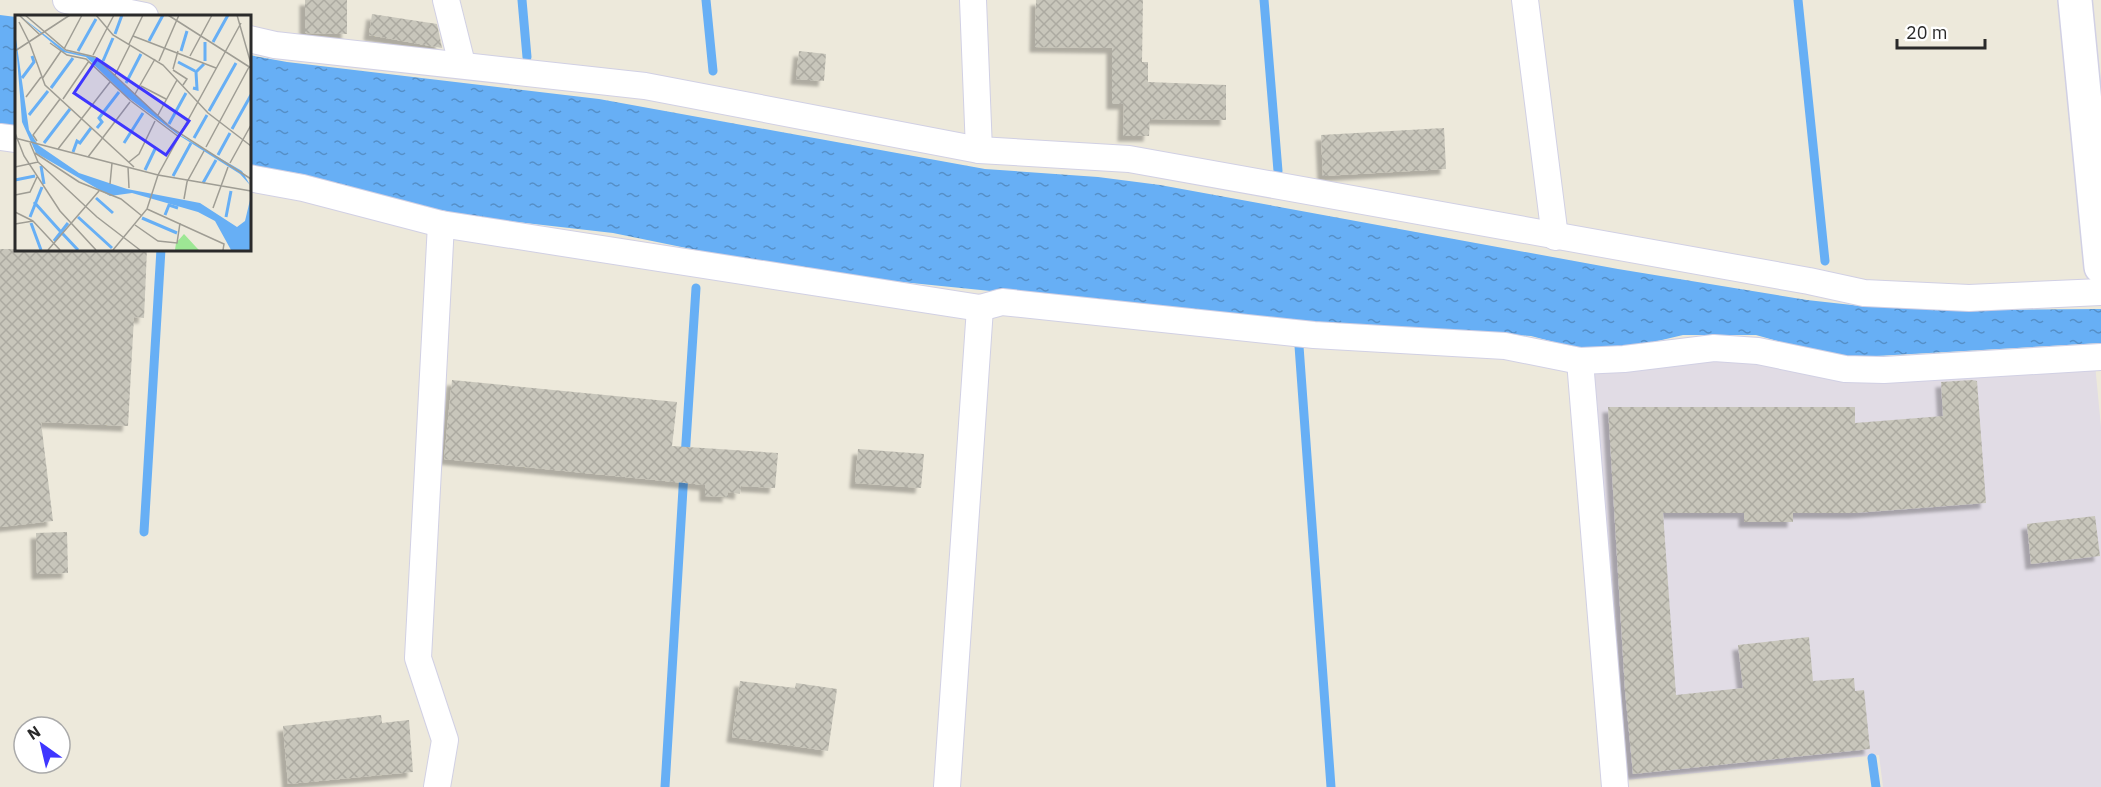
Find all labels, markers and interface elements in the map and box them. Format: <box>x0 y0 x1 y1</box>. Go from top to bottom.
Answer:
scale bar <box>1897 12 1986 50</box>
inset map <box>15 15 250 250</box>
text: 20 m <box>1906 21 1948 44</box>
north arrow <box>12 715 72 775</box>
text: N <box>23 721 44 744</box>

